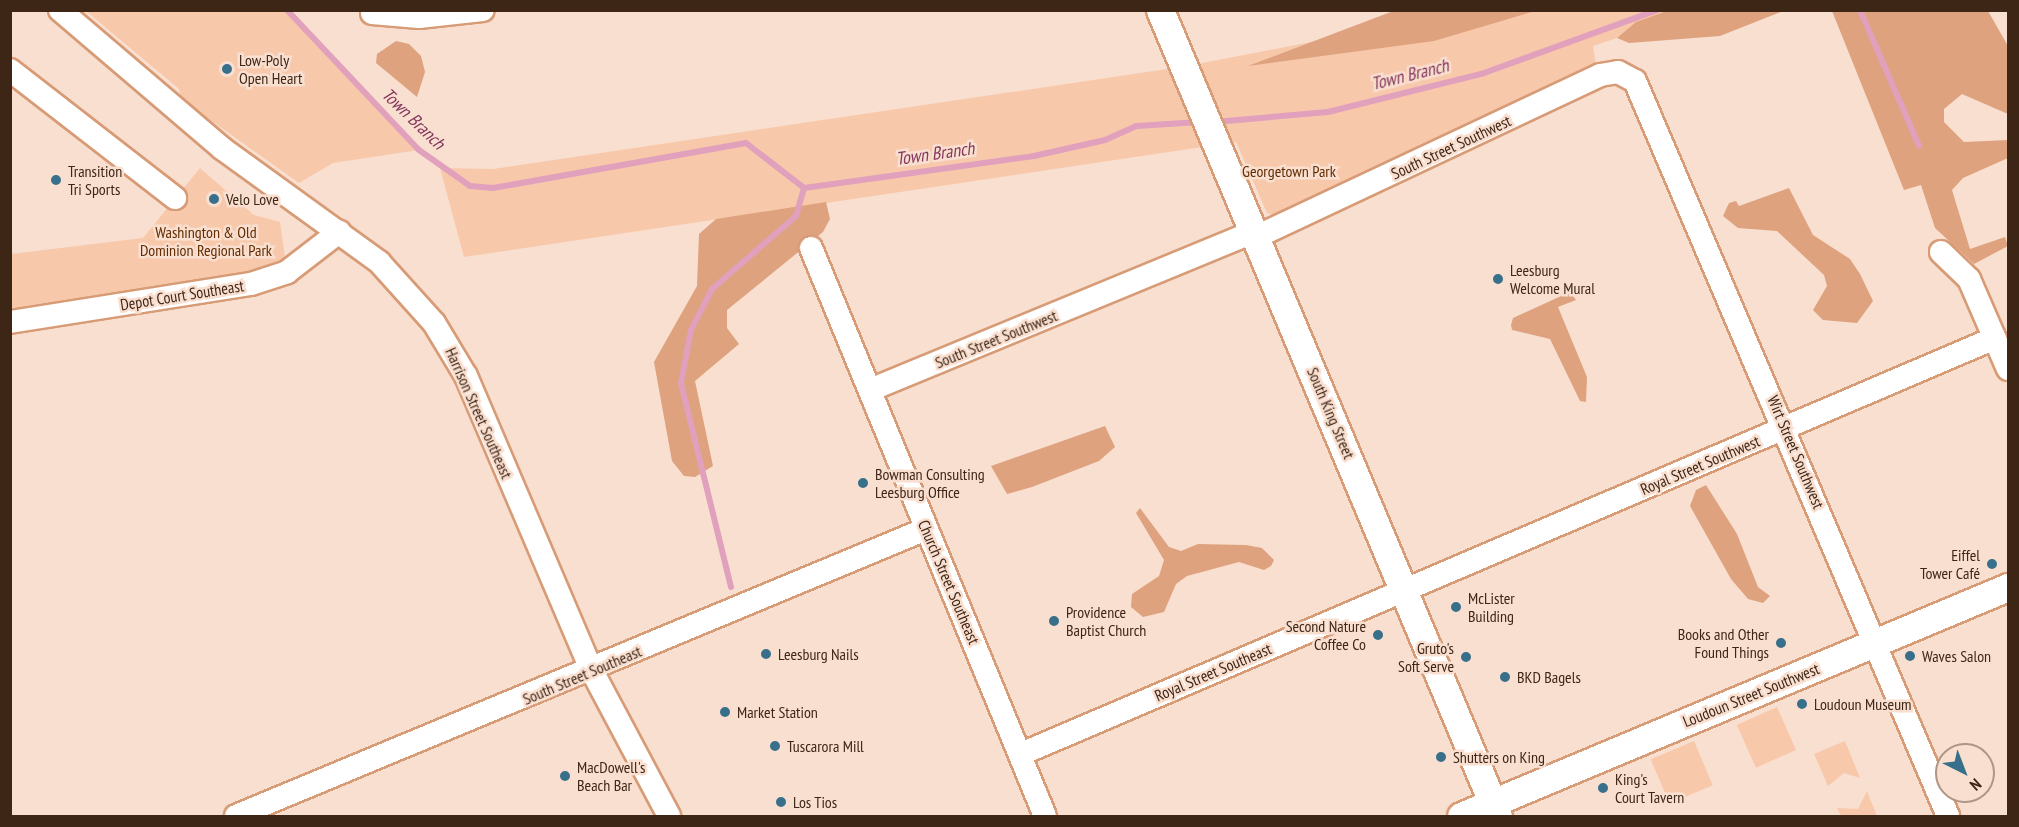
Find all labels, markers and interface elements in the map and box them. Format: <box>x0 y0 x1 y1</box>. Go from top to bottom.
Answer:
place label: Low-Poly Open Heart <box>239 50 303 88</box>
water label: Town Branch <box>1369 55 1451 95</box>
marker: Low-Poly Open Heart <box>220 62 234 76</box>
water label: Town Branch <box>377 84 449 154</box>
street label: South Street Southwest <box>1388 111 1514 183</box>
water label: Town Branch <box>894 138 976 170</box>
place label: Transition Tri Sports <box>68 161 122 199</box>
park label: Georgetown Park <box>1242 161 1336 181</box>
marker: Transition Tri Sports <box>49 173 63 187</box>
place label: Velo Love <box>226 189 279 209</box>
marker: Velo Love <box>207 192 221 206</box>
park label: Washington & Old Dominion Regional Park <box>140 222 272 260</box>
place label: Leesburg Welcome Mural <box>1510 260 1595 298</box>
marker: Leesburg Welcome Mural <box>1491 272 1505 286</box>
street label: Depot Court Southeast <box>119 276 245 314</box>
street label: South Street Southwest <box>932 306 1060 372</box>
street label: Harrison Street Southeast <box>441 344 517 482</box>
street label: South King Street <box>1303 364 1359 462</box>
street label: Wirt Street Southwest <box>1763 392 1829 512</box>
street label: Royal Street Southwest <box>1637 431 1763 499</box>
place label: Bowman Consulting Leesburg Office <box>875 464 985 502</box>
marker: Bowman Consulting Leesburg Office <box>856 476 870 490</box>
street label: Church Street Southeast <box>914 517 984 647</box>
place label: Eiffel Tower Café <box>1920 545 1980 583</box>
marker: Eiffel Tower Café <box>1985 557 1999 571</box>
place label: McLister Building <box>1468 588 1515 626</box>
marker: McLister Building <box>1449 600 1463 614</box>
place label: Providence Baptist Church <box>1066 602 1146 640</box>
marker: Providence Baptist Church <box>1047 614 1061 628</box>
place label: Second Nature Coffee Co <box>1286 616 1366 654</box>
place label: Books and Other Found Things <box>1678 624 1769 662</box>
marker: Second Nature Coffee Co <box>1371 628 1385 642</box>
marker: Books and Other Found Things <box>1774 636 1788 650</box>
place label: Gruto's Soft Serve <box>1398 638 1454 676</box>
street label: Royal Street Southeast <box>1152 639 1274 705</box>
street label: South Street Southeast <box>520 641 644 709</box>
place label: Leesburg Nails <box>778 644 859 664</box>
place label: Waves Salon <box>1922 646 1991 666</box>
marker: Leesburg Nails <box>759 647 773 661</box>
marker: Waves Salon <box>1903 649 1917 663</box>
marker: Gruto's Soft Serve <box>1459 650 1473 664</box>
street label: Loudoun Street Southwest <box>1680 659 1822 731</box>
place label: BKD Bagels <box>1517 667 1581 687</box>
marker: BKD Bagels <box>1498 670 1512 684</box>
place label: Loudoun Museum <box>1814 694 1912 714</box>
marker: Loudoun Museum <box>1795 697 1809 711</box>
place label: Market Station <box>737 702 818 722</box>
marker: Market Station <box>718 705 732 719</box>
place label: Tuscarora Mill <box>787 736 864 756</box>
marker: Tuscarora Mill <box>768 739 782 753</box>
north arrow <box>1935 743 1995 803</box>
place label: Shutters on King <box>1453 747 1545 767</box>
marker: Shutters on King <box>1434 750 1448 764</box>
place label: MacDowell's Beach Bar <box>577 757 645 795</box>
marker: MacDowell's Beach Bar <box>558 769 572 783</box>
place label: King's Court Tavern <box>1615 769 1685 807</box>
text: N <box>1966 775 1986 795</box>
marker: King's Court Tavern <box>1596 781 1610 795</box>
place label: Los Tios <box>793 792 838 812</box>
marker: Los Tios <box>774 795 788 809</box>

